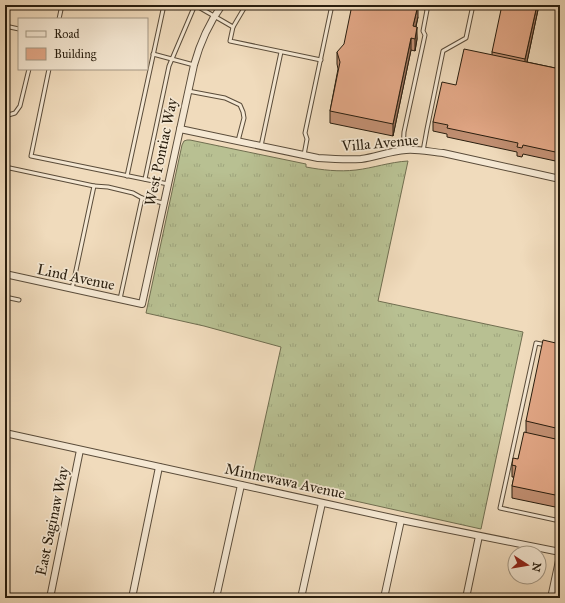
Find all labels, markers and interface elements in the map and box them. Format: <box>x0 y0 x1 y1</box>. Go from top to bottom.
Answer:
legend <box>18 18 148 70</box>
text: Road <box>54 27 80 41</box>
text: Building <box>54 47 97 62</box>
street label: West Pontiac Way <box>141 95 181 208</box>
street label: Villa Avenue <box>340 131 419 155</box>
street label: Lind Avenue <box>35 260 117 294</box>
street label: Minnewawa Avenue <box>223 459 347 503</box>
street label: East Saginaw Way <box>32 464 73 577</box>
north arrow <box>507 545 547 585</box>
text: N <box>529 561 544 574</box>

